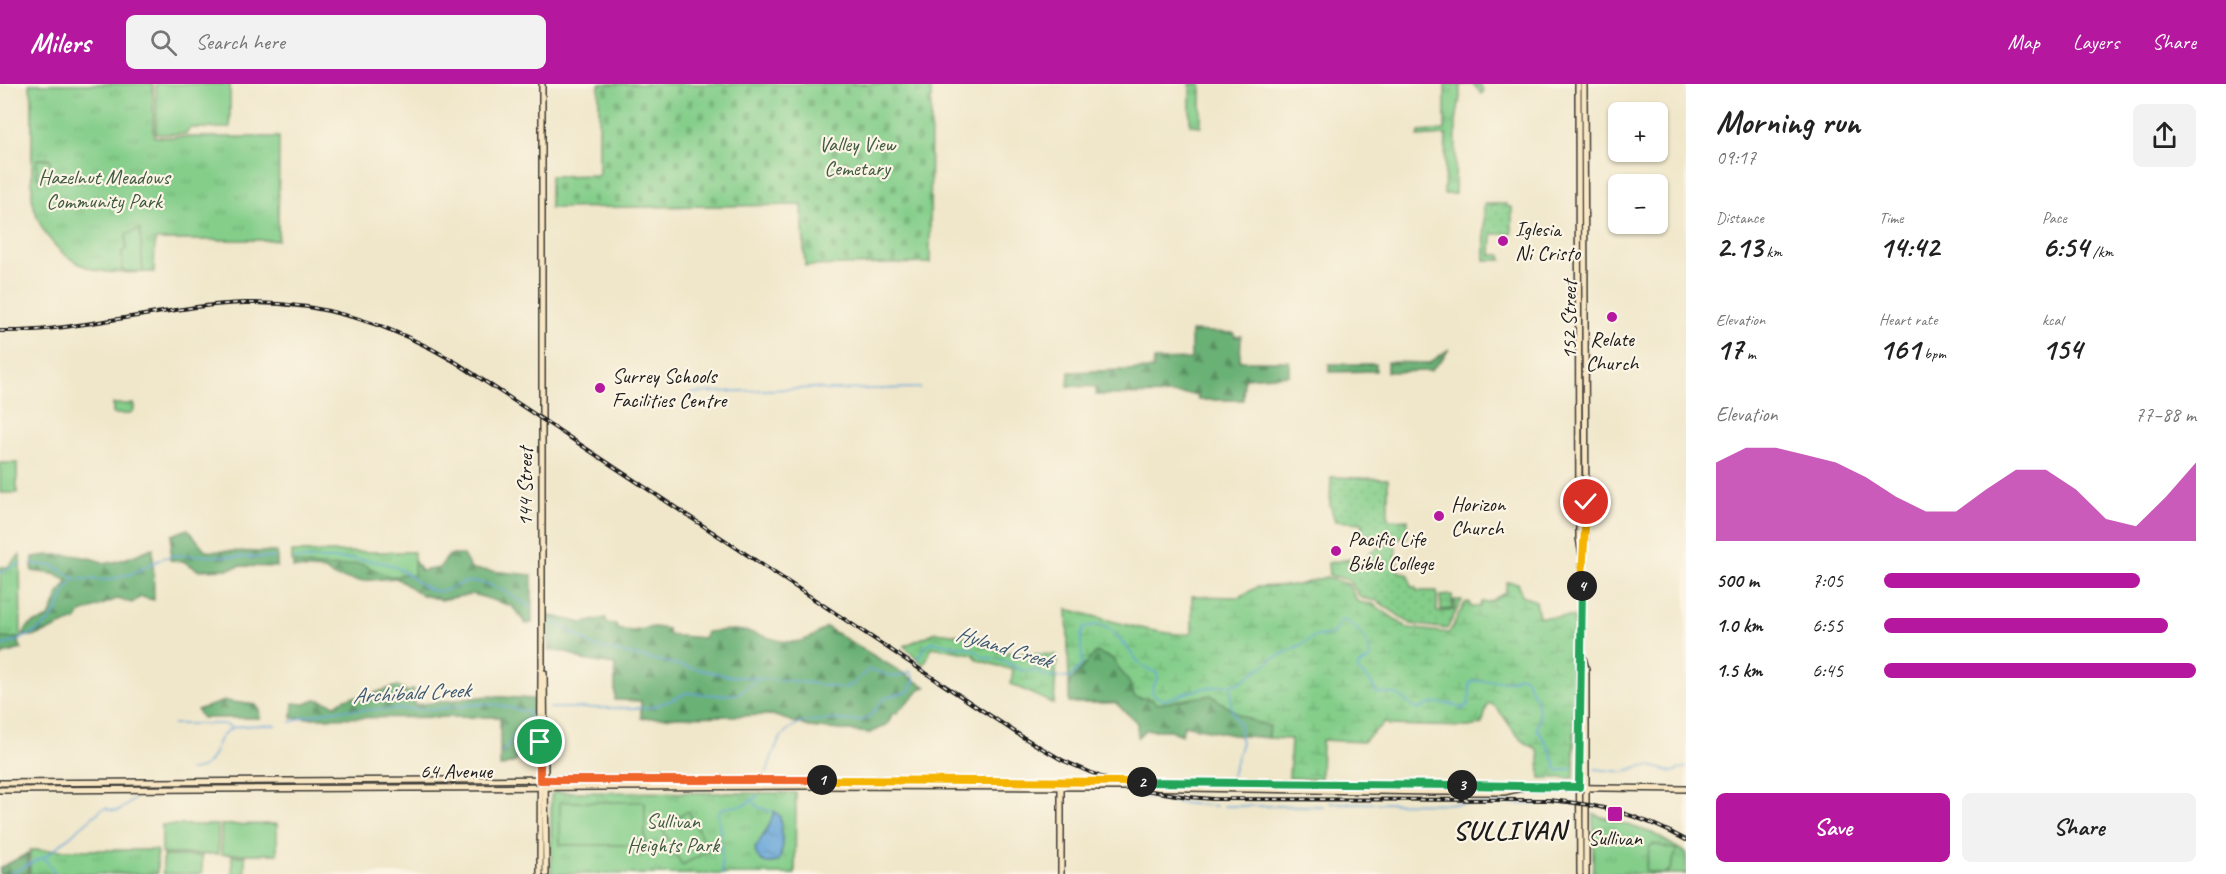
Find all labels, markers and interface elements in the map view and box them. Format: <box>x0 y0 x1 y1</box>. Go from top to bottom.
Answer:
search box <box>126 15 546 69</box>
text: Milers <box>30 25 90 60</box>
icon: search <box>147 26 180 59</box>
text: Search here <box>195 28 285 56</box>
text: Map <box>2007 29 2040 55</box>
text: Layers <box>2073 29 2119 55</box>
text: Share <box>2152 29 2196 55</box>
text: Morning run <box>1716 101 1860 143</box>
map controls <box>1608 102 1668 234</box>
button: + <box>1608 102 1668 162</box>
button: share <box>2133 104 2196 167</box>
park label: Valley View Cemetary <box>819 131 897 181</box>
text: 09:17 <box>1716 145 1756 170</box>
park label: Hazelnut Meadows Community Park <box>38 164 171 214</box>
button: − <box>1608 174 1668 234</box>
text: Distance <box>1716 208 1764 228</box>
text: Time <box>1879 208 1903 228</box>
text: Pace <box>2042 208 2067 228</box>
place label: Iglesia Ni Cristo <box>1515 216 1582 266</box>
text: 2.13 <box>1716 228 1762 266</box>
text: 14:42 <box>1879 228 1939 266</box>
text: 6:54 <box>2042 228 2089 266</box>
marker: Iglesia Ni Cristo <box>1496 234 1510 248</box>
text: km <box>1762 242 1782 262</box>
text: /km <box>2089 242 2113 262</box>
street label: 152 Street <box>1556 277 1582 360</box>
marker: Relate Church <box>1605 310 1619 324</box>
text: Elevation <box>1716 310 1765 330</box>
text: Heart rate <box>1879 310 1937 330</box>
text: kcal <box>2042 310 2063 330</box>
place label: Relate Church <box>1586 326 1640 376</box>
text: 17 <box>1716 330 1743 368</box>
text: 161 <box>1879 330 1920 368</box>
text: 154 <box>2042 330 2082 368</box>
text: m <box>1743 344 1756 364</box>
text: bpm <box>1920 344 1946 364</box>
place label: Surrey Schools Facilities Centre <box>612 363 729 413</box>
marker: Surrey Schools Facilities Centre <box>593 381 607 395</box>
text: Elevation <box>1716 402 1778 427</box>
text: 77–88 m <box>2135 402 2196 427</box>
street label: 144 Street <box>512 444 538 527</box>
pin <box>1560 476 1611 527</box>
icon: check <box>1569 485 1602 518</box>
place label: Horizon Church <box>1451 491 1507 541</box>
marker: Horizon Church <box>1432 509 1446 523</box>
place label: Pacific Life Bible College <box>1348 526 1435 576</box>
marker: Pacific Life Bible College <box>1329 544 1343 558</box>
text: 500 m <box>1716 568 1759 593</box>
text: 7:05 <box>1812 568 1843 593</box>
pin: 4 <box>1567 571 1597 601</box>
text: 4 <box>1578 576 1586 596</box>
text: 1.0 km <box>1716 613 1763 638</box>
text: 6:55 <box>1812 613 1843 638</box>
water label: Hyland Creek <box>953 619 1058 676</box>
text: 1.5 km <box>1716 658 1762 683</box>
text: 6:45 <box>1812 658 1843 683</box>
water label: Archibald Creek <box>352 676 474 710</box>
pin <box>514 716 565 767</box>
icon: arrive <box>523 725 556 758</box>
street label: 64 Avenue <box>420 758 493 784</box>
pin: 1 <box>807 765 837 795</box>
pin: 2 <box>1127 767 1157 797</box>
text: 1 <box>818 770 826 790</box>
pin: 3 <box>1447 770 1477 800</box>
text: 2 <box>1138 772 1146 792</box>
text: 3 <box>1458 775 1466 795</box>
button: Save <box>1716 793 1950 862</box>
button: Share <box>1962 793 2196 862</box>
marker: Sullivan <box>1606 805 1624 823</box>
park label: Sullivan Heights Park <box>627 808 720 858</box>
district label: SULLIVAN <box>1453 813 1570 847</box>
place label: Sullivan <box>1588 825 1642 851</box>

